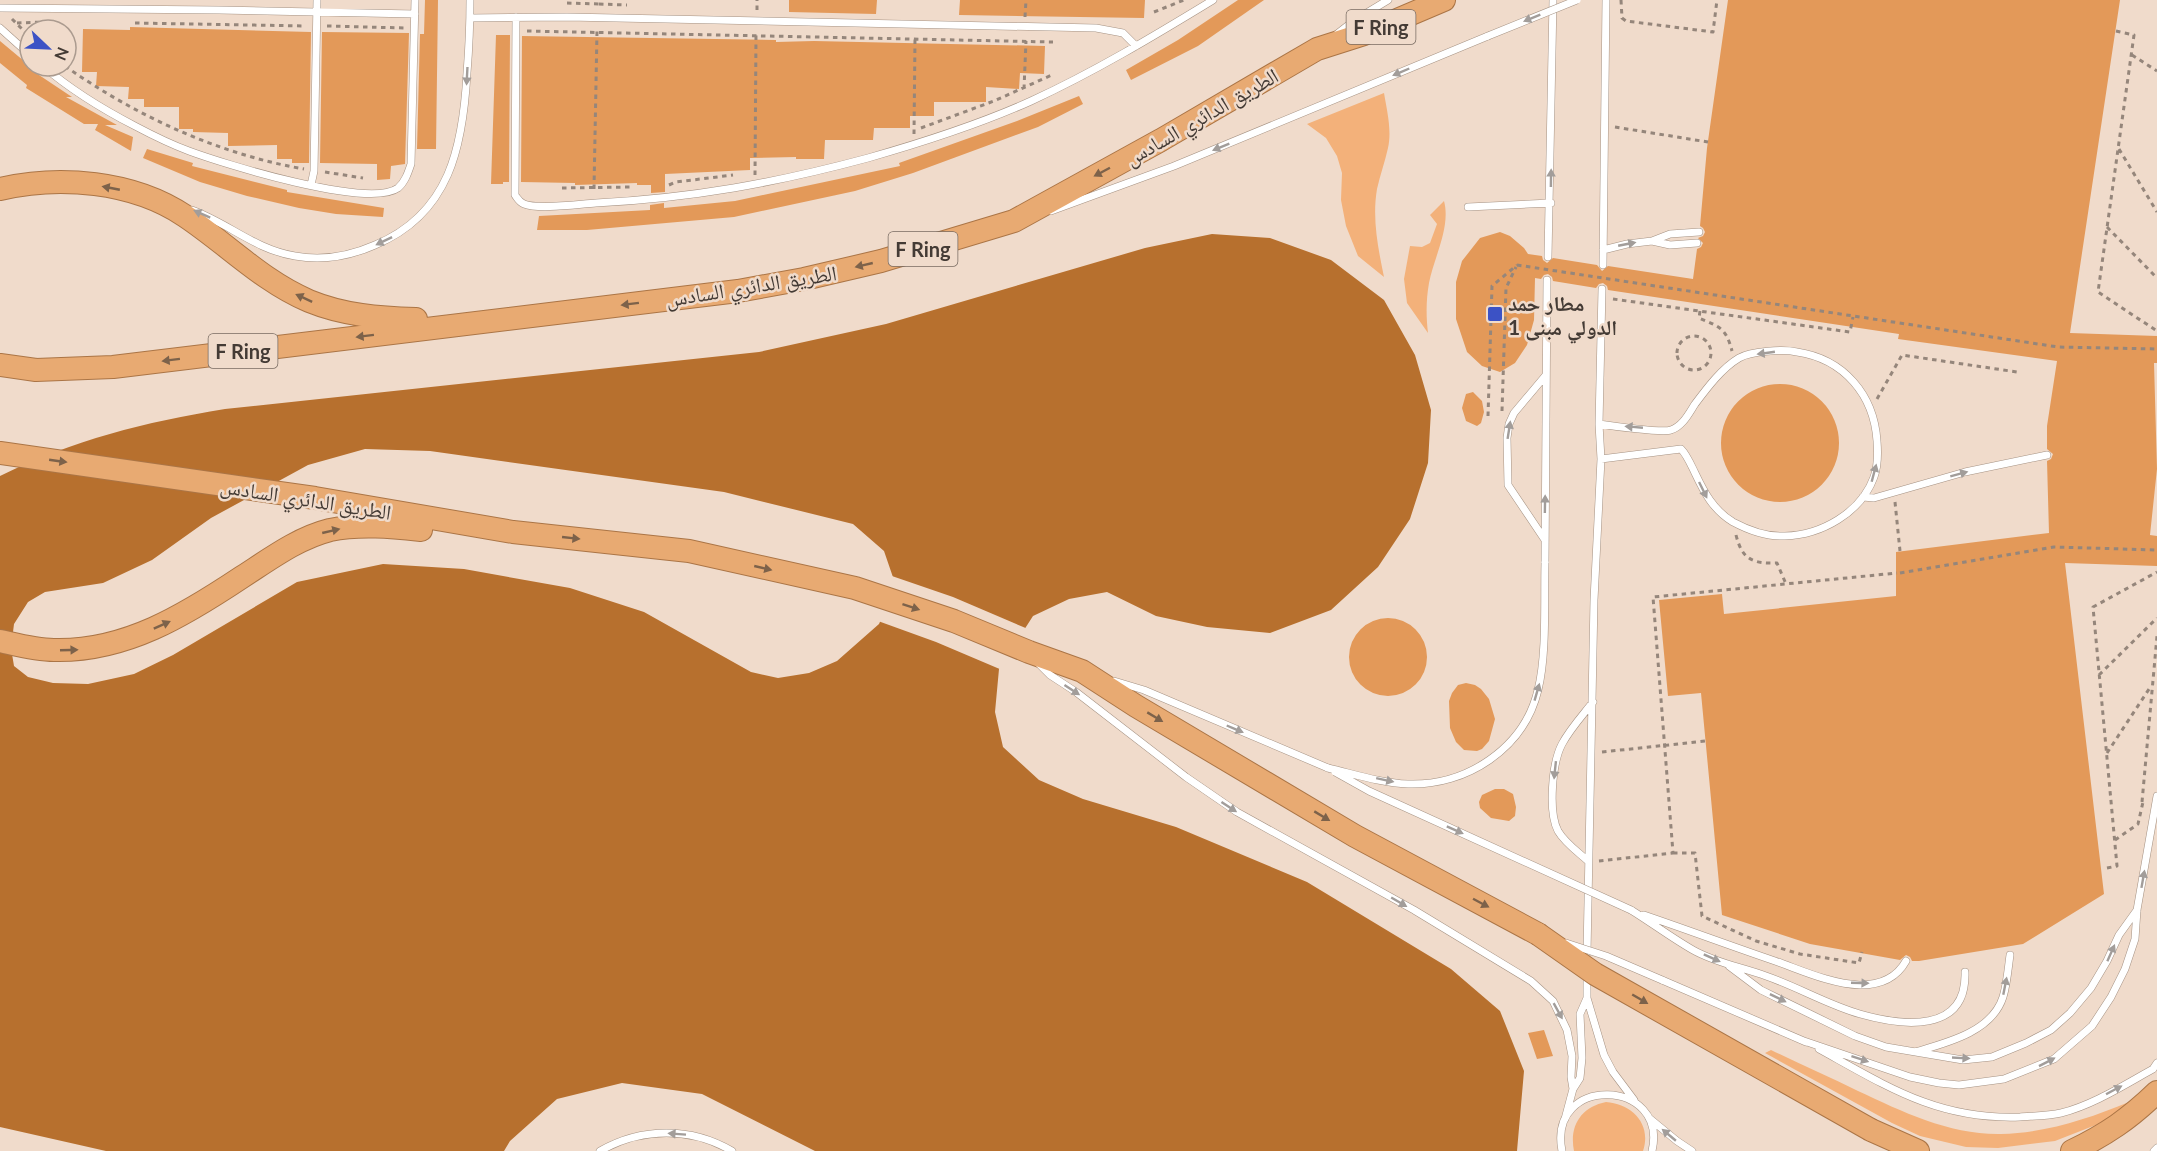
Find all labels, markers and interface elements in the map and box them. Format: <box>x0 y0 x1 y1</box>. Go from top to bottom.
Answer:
road number: F Ring <box>1346 10 1416 44</box>
one-way arrow <box>1523 13 1541 23</box>
north arrow <box>18 18 78 78</box>
text: N <box>51 45 73 63</box>
street label: الطريق الدائري السادس <box>1120 62 1285 175</box>
one-way arrow <box>463 67 472 86</box>
one-way arrow <box>1392 67 1410 77</box>
one-way arrow <box>1212 142 1230 152</box>
one-way arrow <box>1094 167 1111 177</box>
one-way arrow <box>1546 168 1556 187</box>
one-way arrow <box>101 183 120 192</box>
one-way arrow <box>193 209 211 218</box>
road number: F Ring <box>888 232 958 266</box>
one-way arrow <box>376 236 393 245</box>
one-way arrow <box>1618 239 1637 248</box>
street label: الطريق الدائري السادس <box>664 259 839 316</box>
one-way arrow <box>854 261 873 271</box>
place label: مطار حمد الدولي مبنى 1 <box>1508 290 1617 344</box>
one-way arrow <box>295 293 312 302</box>
one-way arrow <box>620 299 639 309</box>
marker: مطار حمد الدولي مبنى 1 <box>1486 305 1504 323</box>
one-way arrow <box>355 332 374 341</box>
road number: F Ring <box>208 334 278 368</box>
one-way arrow <box>1756 348 1775 357</box>
one-way arrow <box>161 355 180 364</box>
one-way arrow <box>1505 421 1514 440</box>
one-way arrow <box>1625 423 1644 432</box>
one-way arrow <box>49 457 68 466</box>
one-way arrow <box>1870 464 1880 482</box>
one-way arrow <box>1951 469 1969 478</box>
street label: الطريق الدائري السادس <box>218 472 393 529</box>
one-way arrow <box>1698 482 1708 499</box>
one-way arrow <box>1540 495 1550 514</box>
one-way arrow <box>322 526 340 536</box>
one-way arrow <box>562 533 581 543</box>
one-way arrow <box>754 564 773 573</box>
one-way arrow <box>902 603 920 612</box>
one-way arrow <box>153 621 170 630</box>
one-way arrow <box>59 645 78 654</box>
one-way arrow <box>1533 683 1542 701</box>
one-way arrow <box>1064 685 1081 696</box>
one-way arrow <box>1147 711 1163 722</box>
one-way arrow <box>1227 724 1245 734</box>
one-way arrow <box>1550 761 1560 780</box>
one-way arrow <box>1375 776 1394 786</box>
one-way arrow <box>1221 801 1237 812</box>
one-way arrow <box>1314 811 1330 822</box>
one-way arrow <box>1447 826 1464 835</box>
one-way arrow <box>2139 869 2148 888</box>
one-way arrow <box>1391 897 1408 907</box>
one-way arrow <box>1473 898 1490 908</box>
one-way arrow <box>2107 944 2116 961</box>
one-way arrow <box>1703 953 1721 963</box>
one-way arrow <box>2001 976 2010 995</box>
one-way arrow <box>1850 979 1869 988</box>
one-way arrow <box>1632 994 1648 1005</box>
one-way arrow <box>1769 994 1786 1003</box>
one-way arrow <box>1553 1003 1563 1020</box>
one-way arrow <box>1952 1054 1971 1063</box>
one-way arrow <box>1851 1055 1869 1064</box>
one-way arrow <box>2039 1057 2056 1067</box>
one-way arrow <box>2105 1085 2122 1095</box>
one-way arrow <box>668 1129 687 1138</box>
one-way arrow <box>1662 1129 1677 1142</box>

